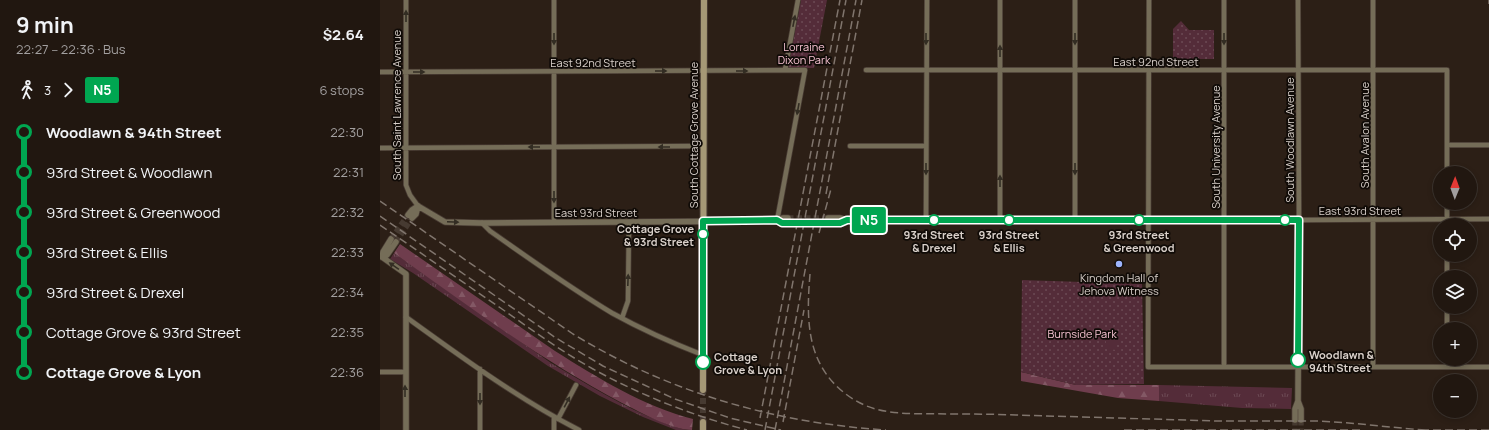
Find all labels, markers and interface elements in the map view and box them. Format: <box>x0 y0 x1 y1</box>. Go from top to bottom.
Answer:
one-way arrow <box>403 9 409 22</box>
text: 9 min <box>16 10 74 40</box>
one-way arrow <box>791 15 797 28</box>
text: $2.64 <box>323 24 364 45</box>
street label: South Saint Lawrence Avenue <box>389 29 404 180</box>
one-way arrow <box>551 33 557 46</box>
one-way arrow <box>923 33 930 45</box>
one-way arrow <box>1072 33 1078 46</box>
one-way arrow <box>1221 33 1227 46</box>
park label: Lorraine Dixon Park <box>778 39 831 67</box>
text: 22:27 – 22:36 · Bus <box>16 40 126 58</box>
one-way arrow <box>997 44 1003 57</box>
street label: East 92nd Street <box>1113 54 1199 69</box>
street label: East 92nd Street <box>550 55 636 70</box>
street label: South Cottage Grove Avenue <box>686 61 701 208</box>
one-way arrow <box>655 68 668 74</box>
one-way arrow <box>736 68 749 74</box>
one-way arrow <box>413 69 426 75</box>
street label: South Woodlawn Avenue <box>1282 77 1297 203</box>
icon: walk <box>16 79 38 101</box>
icon: forward <box>57 79 79 101</box>
text: N5 <box>93 80 111 99</box>
text: 3 <box>44 81 51 99</box>
text: 6 stops <box>319 81 364 99</box>
street label: South Avalon Avenue <box>1357 81 1372 188</box>
street label: South University Avenue <box>1208 85 1223 209</box>
one-way arrow <box>795 102 801 115</box>
text: Woodlawn & 94th Street <box>46 122 222 143</box>
text: 22:30 <box>330 123 364 141</box>
one-way arrow <box>658 143 670 150</box>
one-way arrow <box>527 144 540 150</box>
text: 93rd Street & Woodlawn <box>46 162 212 183</box>
text: 22:31 <box>333 163 364 181</box>
one-way arrow <box>923 163 929 176</box>
one-way arrow <box>1072 163 1078 176</box>
north arrow <box>1433 166 1477 210</box>
map controls <box>1433 166 1477 418</box>
one-way arrow <box>997 174 1003 187</box>
one-way arrow <box>551 191 557 204</box>
text: 93rd Street & Greenwood <box>46 202 220 223</box>
text: 22:32 <box>331 203 364 221</box>
street label: East 93rd Street <box>1319 203 1401 218</box>
street label: East 93rd Street <box>555 205 637 220</box>
line badge: N5 <box>851 207 887 233</box>
text: N5 <box>860 210 878 229</box>
marker: 93rd Street & Drexel <box>928 214 940 226</box>
marker: 93rd Street & Ellis <box>1003 214 1015 226</box>
marker: 93rd Street & Greenwood <box>1133 214 1145 226</box>
unlabelled marker <box>1279 214 1291 226</box>
button: locate <box>1433 218 1477 262</box>
one-way arrow <box>447 219 460 225</box>
place label: Cottage Grove & 93rd Street <box>617 221 694 249</box>
place label: 93rd Street & Drexel <box>904 227 965 255</box>
place label: 93rd Street & Ellis <box>979 227 1040 255</box>
place label: 93rd Street & Greenwood <box>1104 227 1175 255</box>
marker: Cottage Grove & 93rd Street <box>697 228 709 240</box>
text: 93rd Street & Ellis <box>46 242 168 263</box>
text: 22:33 <box>331 243 364 261</box>
marker: Kingdom Hall of Jehova Witness <box>1114 259 1124 269</box>
one-way arrow <box>389 262 399 270</box>
place label: Kingdom Hall of Jehova Witness <box>1079 270 1159 298</box>
button: layers <box>1433 270 1477 314</box>
one-way arrow <box>625 274 632 286</box>
text: 93rd Street & Drexel <box>46 282 184 303</box>
text: 22:34 <box>330 283 364 301</box>
text: Cottage Grove & 93rd Street <box>46 322 241 343</box>
button: + <box>1433 322 1477 366</box>
text: 22:35 <box>331 323 364 341</box>
park label: Burnside Park <box>1047 326 1117 341</box>
place label: Woodlawn & 94th Street <box>1309 347 1375 375</box>
place label: Cottage Grove & Lyon <box>714 349 782 377</box>
marker: Woodlawn & 94th Street <box>1290 352 1306 368</box>
marker: Cottage Grove & Lyon <box>695 354 711 370</box>
text: Cottage Grove & Lyon <box>46 362 201 383</box>
text: 22:36 <box>330 363 364 381</box>
button: − <box>1433 374 1477 418</box>
one-way arrow <box>402 384 408 397</box>
one-way arrow <box>477 393 483 406</box>
one-way arrow <box>564 396 570 408</box>

